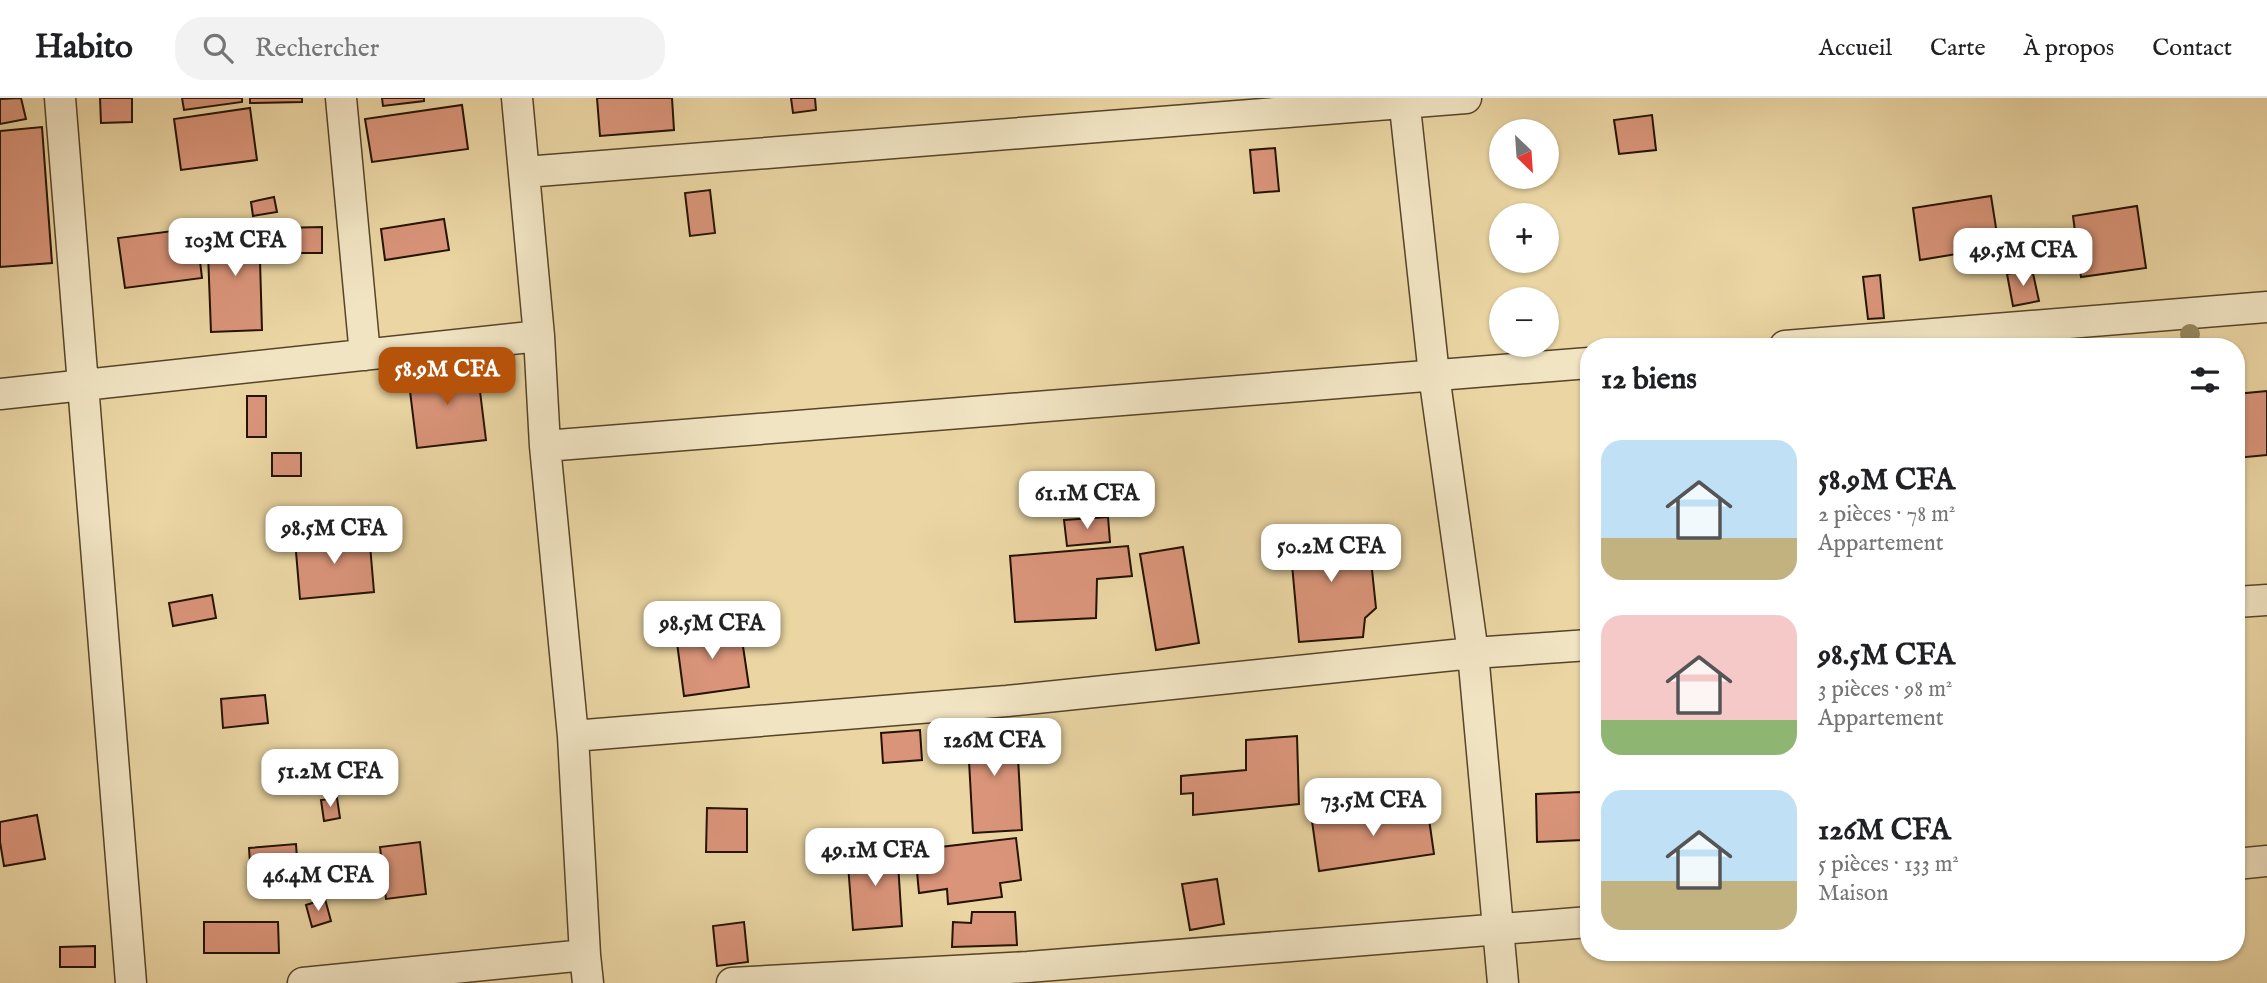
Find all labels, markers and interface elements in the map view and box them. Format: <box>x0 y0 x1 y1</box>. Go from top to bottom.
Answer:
search box <box>175 17 665 80</box>
text: Habito <box>35 27 133 69</box>
icon: search <box>199 29 237 67</box>
text: Rechercher <box>255 32 379 65</box>
text: Accueil <box>1819 33 1892 64</box>
text: Carte <box>1930 33 1986 64</box>
text: À propos <box>2024 33 2114 64</box>
text: Contact <box>2152 33 2232 64</box>
north arrow <box>1489 119 1559 189</box>
map controls <box>1489 119 1559 357</box>
button: + <box>1489 203 1559 273</box>
pin: 103M CFA <box>163 218 307 278</box>
text: 103M CFA <box>185 226 285 255</box>
pin: 49.5M CFA <box>1943 228 2103 288</box>
text: 49.5M CFA <box>1969 236 2077 265</box>
button: − <box>1489 287 1559 357</box>
pin: 58.9M CFA <box>367 348 527 407</box>
text: 58.9M CFA <box>395 355 499 384</box>
text: 12 biens <box>1601 361 1697 399</box>
icon: filters <box>2186 361 2224 399</box>
text: 58.9M CFA <box>1818 462 1955 500</box>
icon: home <box>1657 468 1741 552</box>
pin: 61.1M CFA <box>1007 472 1167 531</box>
text: 61.1M CFA <box>1035 479 1139 508</box>
text: 2 pièces · 78 m² <box>1818 500 1955 529</box>
pin: 98.5M CFA <box>254 506 414 566</box>
text: 98.5M CFA <box>282 514 386 543</box>
pin: 50.2M CFA <box>1251 524 1411 584</box>
text: Appartement <box>1818 529 1944 558</box>
text: 50.2M CFA <box>1277 532 1385 561</box>
pin: 98.5M CFA <box>632 602 792 661</box>
text: 98.5M CFA <box>660 609 764 638</box>
text: 98.5M CFA <box>1818 637 1955 675</box>
icon: home <box>1657 643 1741 727</box>
text: 3 pièces · 98 m² <box>1818 675 1953 704</box>
text: Appartement <box>1818 704 1944 733</box>
pin: 126M CFA <box>922 718 1066 778</box>
text: 126M CFA <box>943 726 1045 755</box>
pin: 51.2M CFA <box>250 750 410 809</box>
text: 51.2M CFA <box>277 757 383 786</box>
pin: 73.5M CFA <box>1293 778 1453 838</box>
text: 73.5M CFA <box>1320 786 1426 815</box>
text: 126M CFA <box>1818 812 1951 850</box>
icon: home <box>1657 818 1741 902</box>
pin: 49.1M CFA <box>795 828 955 888</box>
text: 49.1M CFA <box>821 836 929 865</box>
text: 5 pièces · 133 m² <box>1818 850 1959 879</box>
pin: 46.4M CFA <box>238 854 398 913</box>
text: 46.4M CFA <box>263 861 373 890</box>
text: Maison <box>1818 879 1888 908</box>

